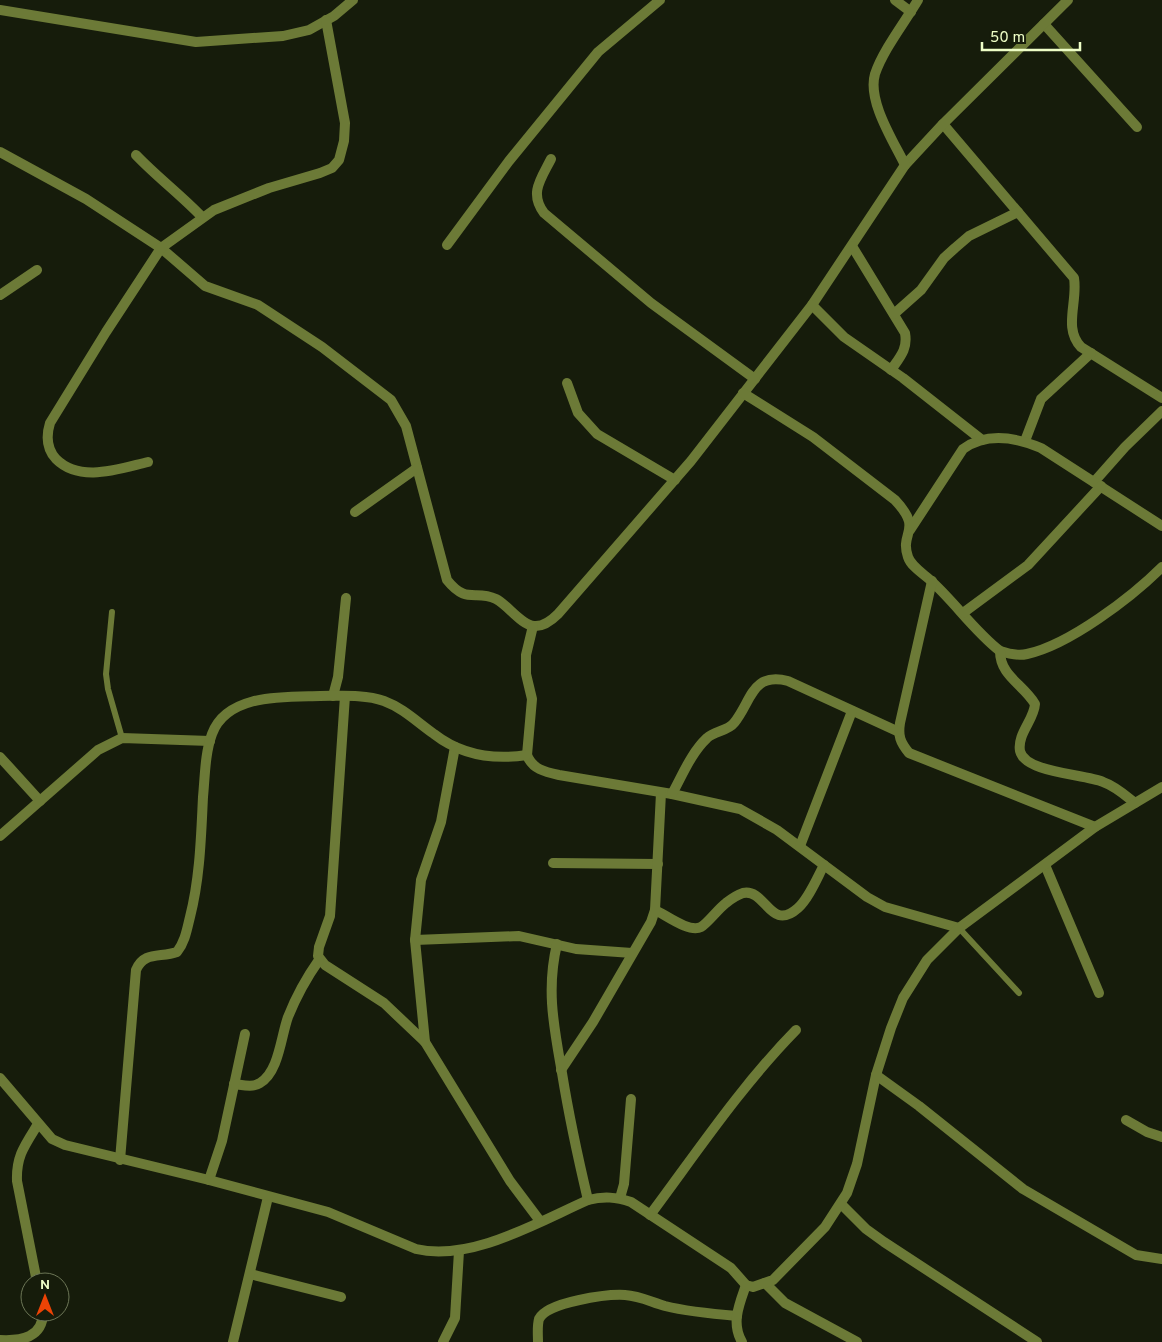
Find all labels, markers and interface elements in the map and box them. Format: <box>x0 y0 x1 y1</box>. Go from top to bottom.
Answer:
scale bar <box>982 20 1080 52</box>
text: 50 m <box>990 29 1025 48</box>
north arrow <box>20 1272 70 1322</box>
text: N <box>40 1277 50 1294</box>

